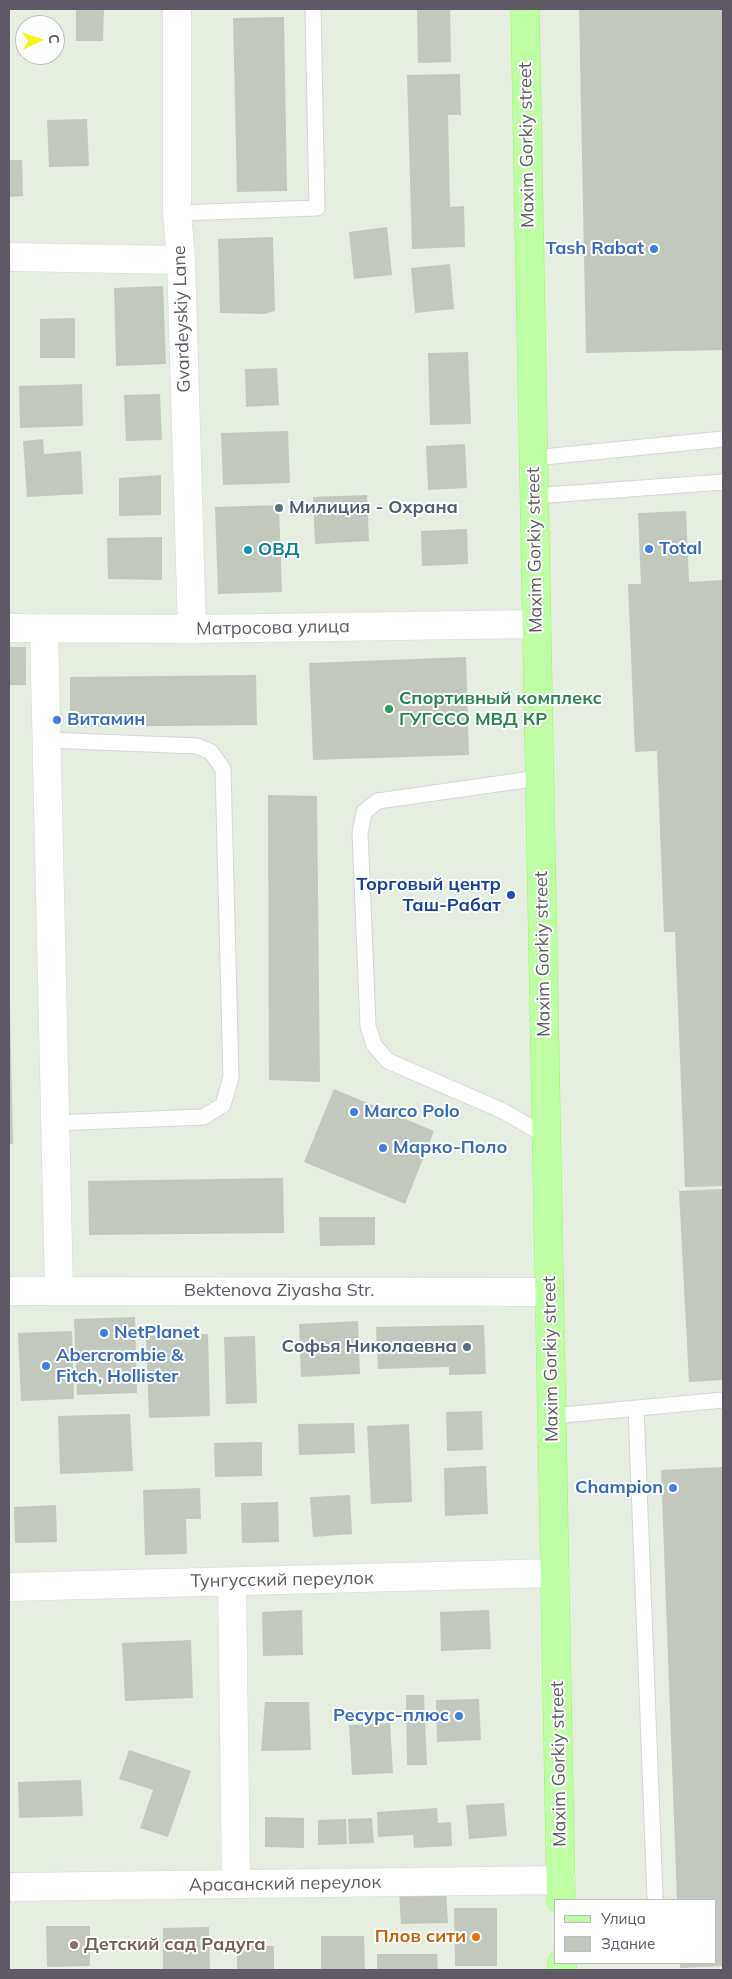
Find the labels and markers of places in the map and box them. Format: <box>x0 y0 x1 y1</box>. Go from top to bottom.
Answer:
place label: Tash Rabat <box>545 238 644 260</box>
marker: Tash Rabat <box>648 243 660 255</box>
place label: Милиция - Охрана <box>289 497 458 519</box>
marker: Милиция - Охрана <box>273 502 285 514</box>
place label: Total <box>659 538 702 560</box>
place label: ОВД <box>258 539 299 561</box>
marker: Total <box>643 543 655 555</box>
marker: ОВД <box>242 544 254 556</box>
place label: Спортивный комплекс ГУГССО МВД КР <box>399 688 602 731</box>
marker: Спортивный комплекс ГУГССО МВД КР <box>383 703 395 715</box>
place label: Витамин <box>67 709 145 731</box>
marker: Витамин <box>51 714 63 726</box>
place label: Торговый центр Таш-Рабат <box>356 874 501 916</box>
marker: Торговый центр Таш-Рабат <box>505 889 517 901</box>
place label: Marco Polo <box>364 1101 460 1123</box>
marker: Marco Polo <box>348 1106 360 1118</box>
place label: Марко-Поло <box>393 1137 507 1159</box>
marker: Марко-Поло <box>377 1142 389 1154</box>
place label: NetPlanet <box>114 1322 200 1344</box>
marker: NetPlanet <box>98 1327 110 1339</box>
place label: Софья Николаевна <box>282 1336 457 1358</box>
marker: Софья Николаевна <box>461 1341 473 1353</box>
place label: Abercrombie & Fitch, Hollister <box>56 1345 183 1388</box>
marker: Abercrombie & Fitch, Hollister <box>40 1360 52 1372</box>
place label: Champion <box>575 1477 663 1499</box>
marker: Champion <box>667 1482 679 1494</box>
place label: Ресурс-плюс <box>333 1705 449 1727</box>
marker: Ресурс-плюс <box>453 1710 465 1722</box>
place label: Плов сити <box>375 1926 466 1948</box>
marker: Плов сити <box>470 1931 482 1943</box>
place label: Детский сад Радуга <box>84 1934 266 1956</box>
marker: Детский сад Радуга <box>68 1939 80 1951</box>

